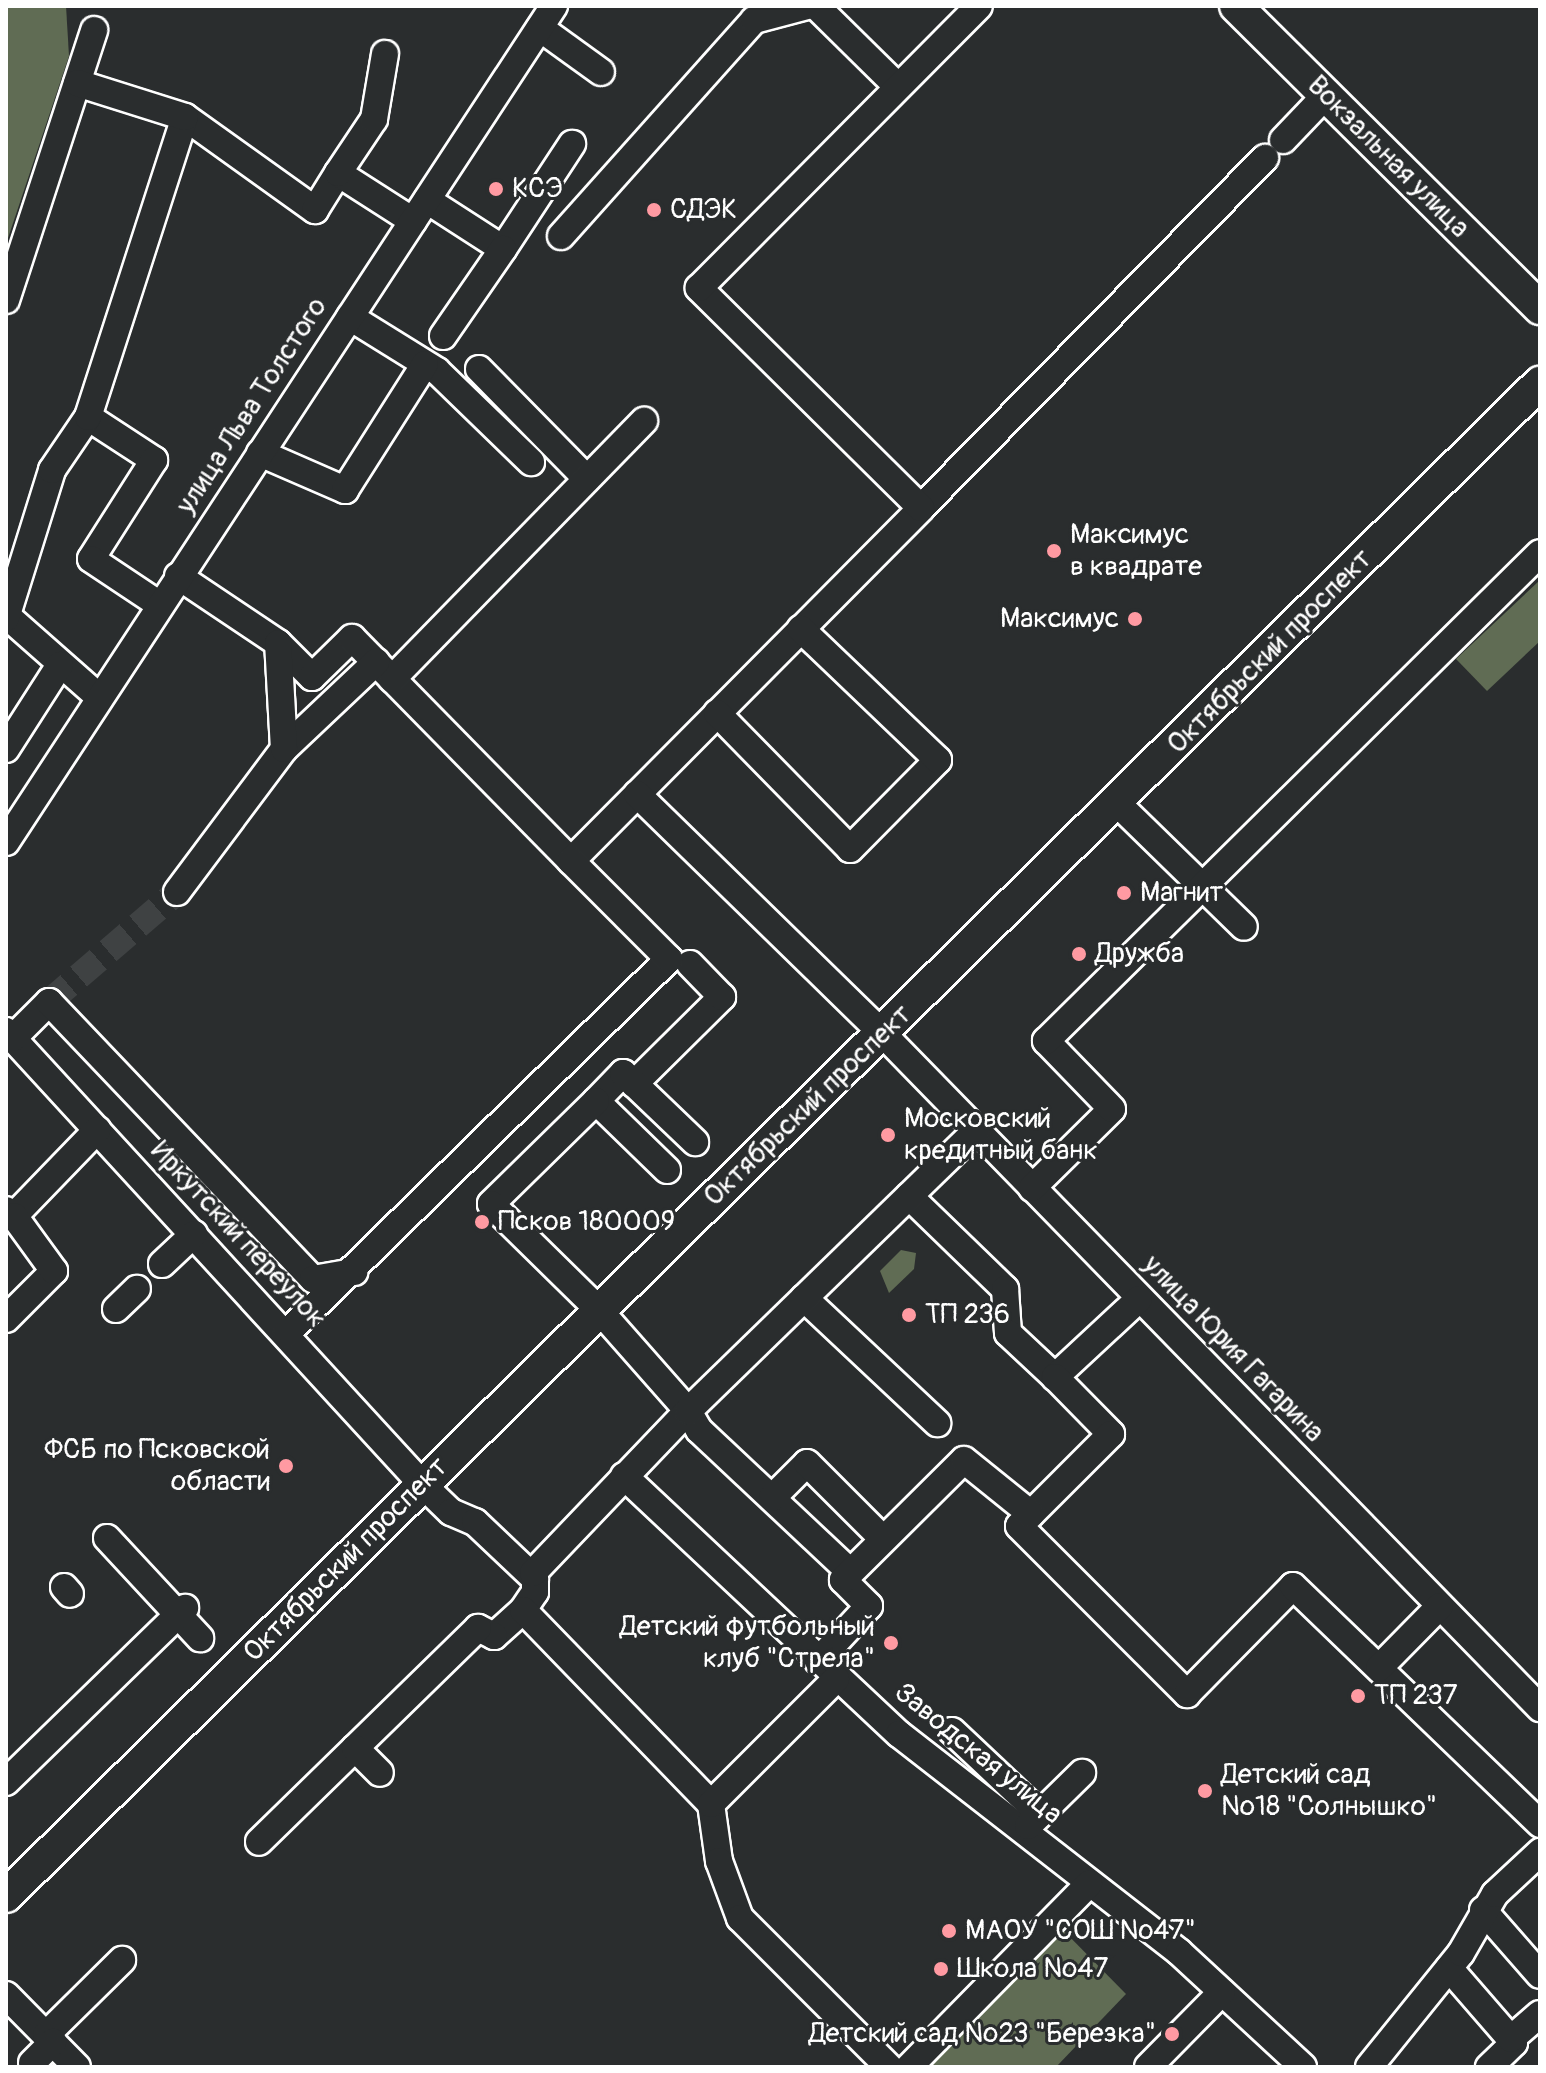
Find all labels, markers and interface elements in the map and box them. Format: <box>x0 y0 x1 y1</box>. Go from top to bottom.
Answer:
street label: Вокзальная улица <box>1300 69 1476 245</box>
place label: КСЭ <box>512 172 562 206</box>
marker: КСЭ <box>487 180 505 198</box>
place label: СДЭК <box>670 193 737 227</box>
marker: СДЭК <box>645 201 663 219</box>
street label: улица Льва Толстого <box>170 292 334 520</box>
place label: Максимус в квадрате <box>1070 518 1202 584</box>
marker: Максимус в квадрате <box>1045 542 1063 560</box>
street label: Октябрьский проспект <box>1161 543 1379 761</box>
place label: Максимус <box>1000 602 1119 636</box>
marker: Максимус <box>1126 610 1144 628</box>
place label: Магнит <box>1140 876 1223 910</box>
marker: Магнит <box>1115 884 1133 902</box>
place label: Дружба <box>1095 937 1184 971</box>
marker: Дружба <box>1070 945 1088 963</box>
street label: Октябрьский проспект <box>697 998 919 1214</box>
place label: Московский кредитный банк <box>904 1102 1098 1168</box>
marker: Московский кредитный банк <box>879 1126 897 1144</box>
street label: Иркутский переулок <box>143 1135 333 1335</box>
place label: Псков 180009 <box>498 1205 675 1239</box>
marker: Псков 180009 <box>473 1213 491 1231</box>
street label: улица Юрия Гагарина <box>1135 1249 1331 1449</box>
place label: ТП 236 <box>925 1298 1010 1332</box>
marker: ТП 236 <box>900 1306 918 1324</box>
place label: ФСБ по Псковской области <box>44 1433 270 1499</box>
street label: Октябрьский проспект <box>237 1451 455 1669</box>
marker: ФСБ по Псковской области <box>277 1457 295 1475</box>
place label: Детский футбольный клуб "Стрела" <box>620 1610 875 1676</box>
marker: Детский футбольный клуб "Стрела" <box>882 1634 900 1652</box>
street label: Заводская улица <box>887 1676 1069 1832</box>
place label: ТП 237 <box>1374 1679 1458 1713</box>
marker: ТП 237 <box>1349 1687 1367 1705</box>
place label: Детский сад №18 "Солнышко" <box>1221 1758 1437 1824</box>
marker: Детский сад №18 "Солнышко" <box>1196 1782 1214 1800</box>
place label: МАОУ "СОШ №47" <box>965 1914 1196 1948</box>
marker: МАОУ "СОШ №47" <box>940 1922 958 1940</box>
place label: Школа №47 <box>957 1952 1108 1986</box>
marker: Школа №47 <box>932 1960 950 1978</box>
place label: Детский сад №23 "Березка" <box>809 2017 1156 2051</box>
marker: Детский сад №23 "Березка" <box>1163 2025 1181 2043</box>

